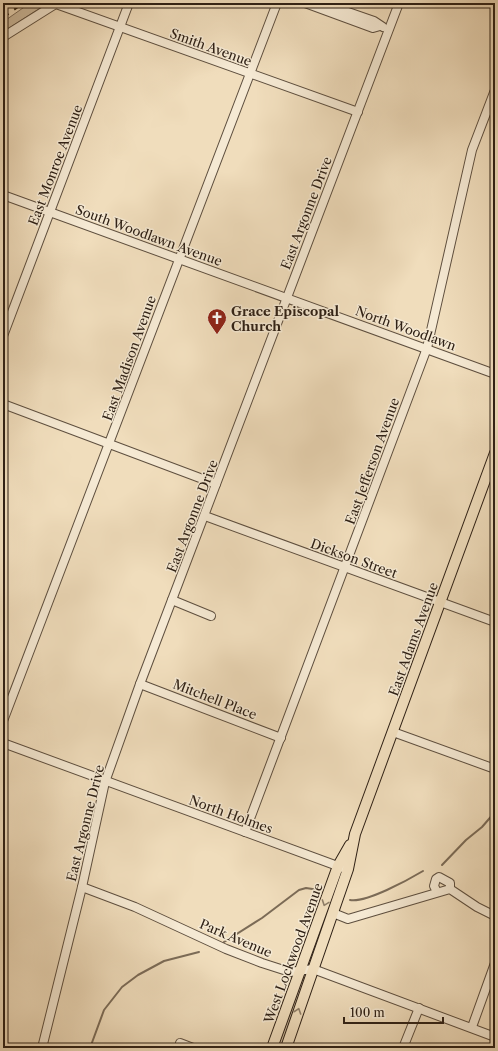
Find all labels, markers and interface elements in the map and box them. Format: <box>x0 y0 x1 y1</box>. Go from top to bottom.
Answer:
street label: Smith Avenue <box>168 25 254 69</box>
street label: East Monroe Avenue <box>25 102 85 228</box>
street label: East Argonne Drive <box>277 154 335 272</box>
street label: South Woodlawn Avenue <box>73 201 225 269</box>
street label: East Madison Avenue <box>99 293 159 423</box>
street label: North Woodlawn <box>354 302 458 354</box>
place label: Grace Episcopal Church <box>231 303 339 334</box>
church icon: Grace Episcopal Church <box>206 307 228 335</box>
street label: East Jefferson Avenue <box>342 395 402 527</box>
street label: East Argonne Drive <box>163 457 221 575</box>
street label: Dickson Street <box>309 535 400 581</box>
street label: East Adams Avenue <box>385 580 441 698</box>
street label: Mitchell Place <box>171 676 259 722</box>
street label: East Argonne Drive <box>63 763 107 883</box>
street label: North Holmes <box>187 791 275 837</box>
street label: West Lockwood Avenue <box>260 881 326 1026</box>
one-way arrow <box>321 899 329 906</box>
street label: Park Avenue <box>197 916 275 960</box>
scale bar <box>344 999 443 1025</box>
text: 100 m <box>350 1005 385 1020</box>
one-way arrow <box>294 1008 302 1015</box>

